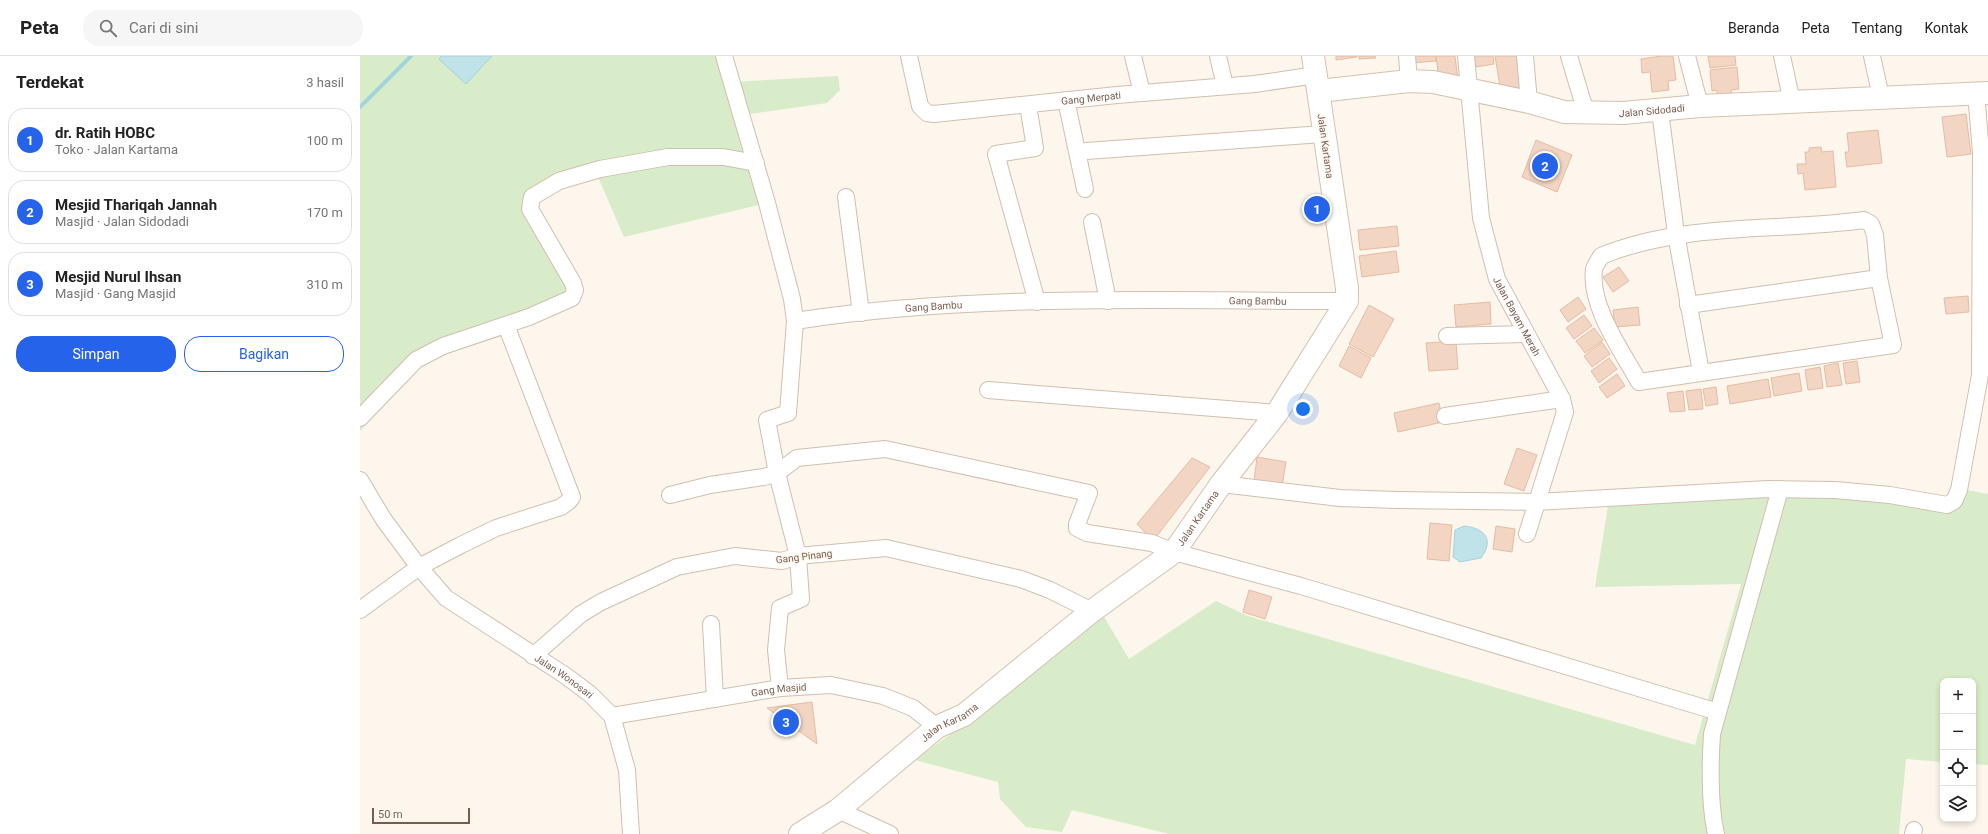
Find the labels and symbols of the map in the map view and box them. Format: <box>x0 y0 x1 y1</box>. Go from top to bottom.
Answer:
street label: Gang Merpati <box>1061 90 1121 107</box>
street label: Jalan Sidodadi <box>1619 102 1685 119</box>
street label: Jalan Kartama <box>1316 113 1335 179</box>
pin: 2 <box>1532 151 1558 181</box>
pin: 1 <box>1304 194 1330 224</box>
street label: Jalan Bayam Merah <box>1491 275 1542 358</box>
street label: Gang Bambu <box>1229 295 1287 307</box>
street label: Gang Bambu <box>904 299 963 314</box>
your location <box>1293 399 1313 419</box>
street label: Jalan Kartama <box>1175 488 1221 548</box>
street label: Gang Pinang <box>775 548 833 565</box>
street label: Jalan Wonosari <box>533 652 596 700</box>
street label: Gang Masjid <box>750 681 807 699</box>
street label: Jalan Kartama <box>919 701 980 744</box>
pin: 3 <box>773 707 799 737</box>
scale bar <box>372 806 470 825</box>

